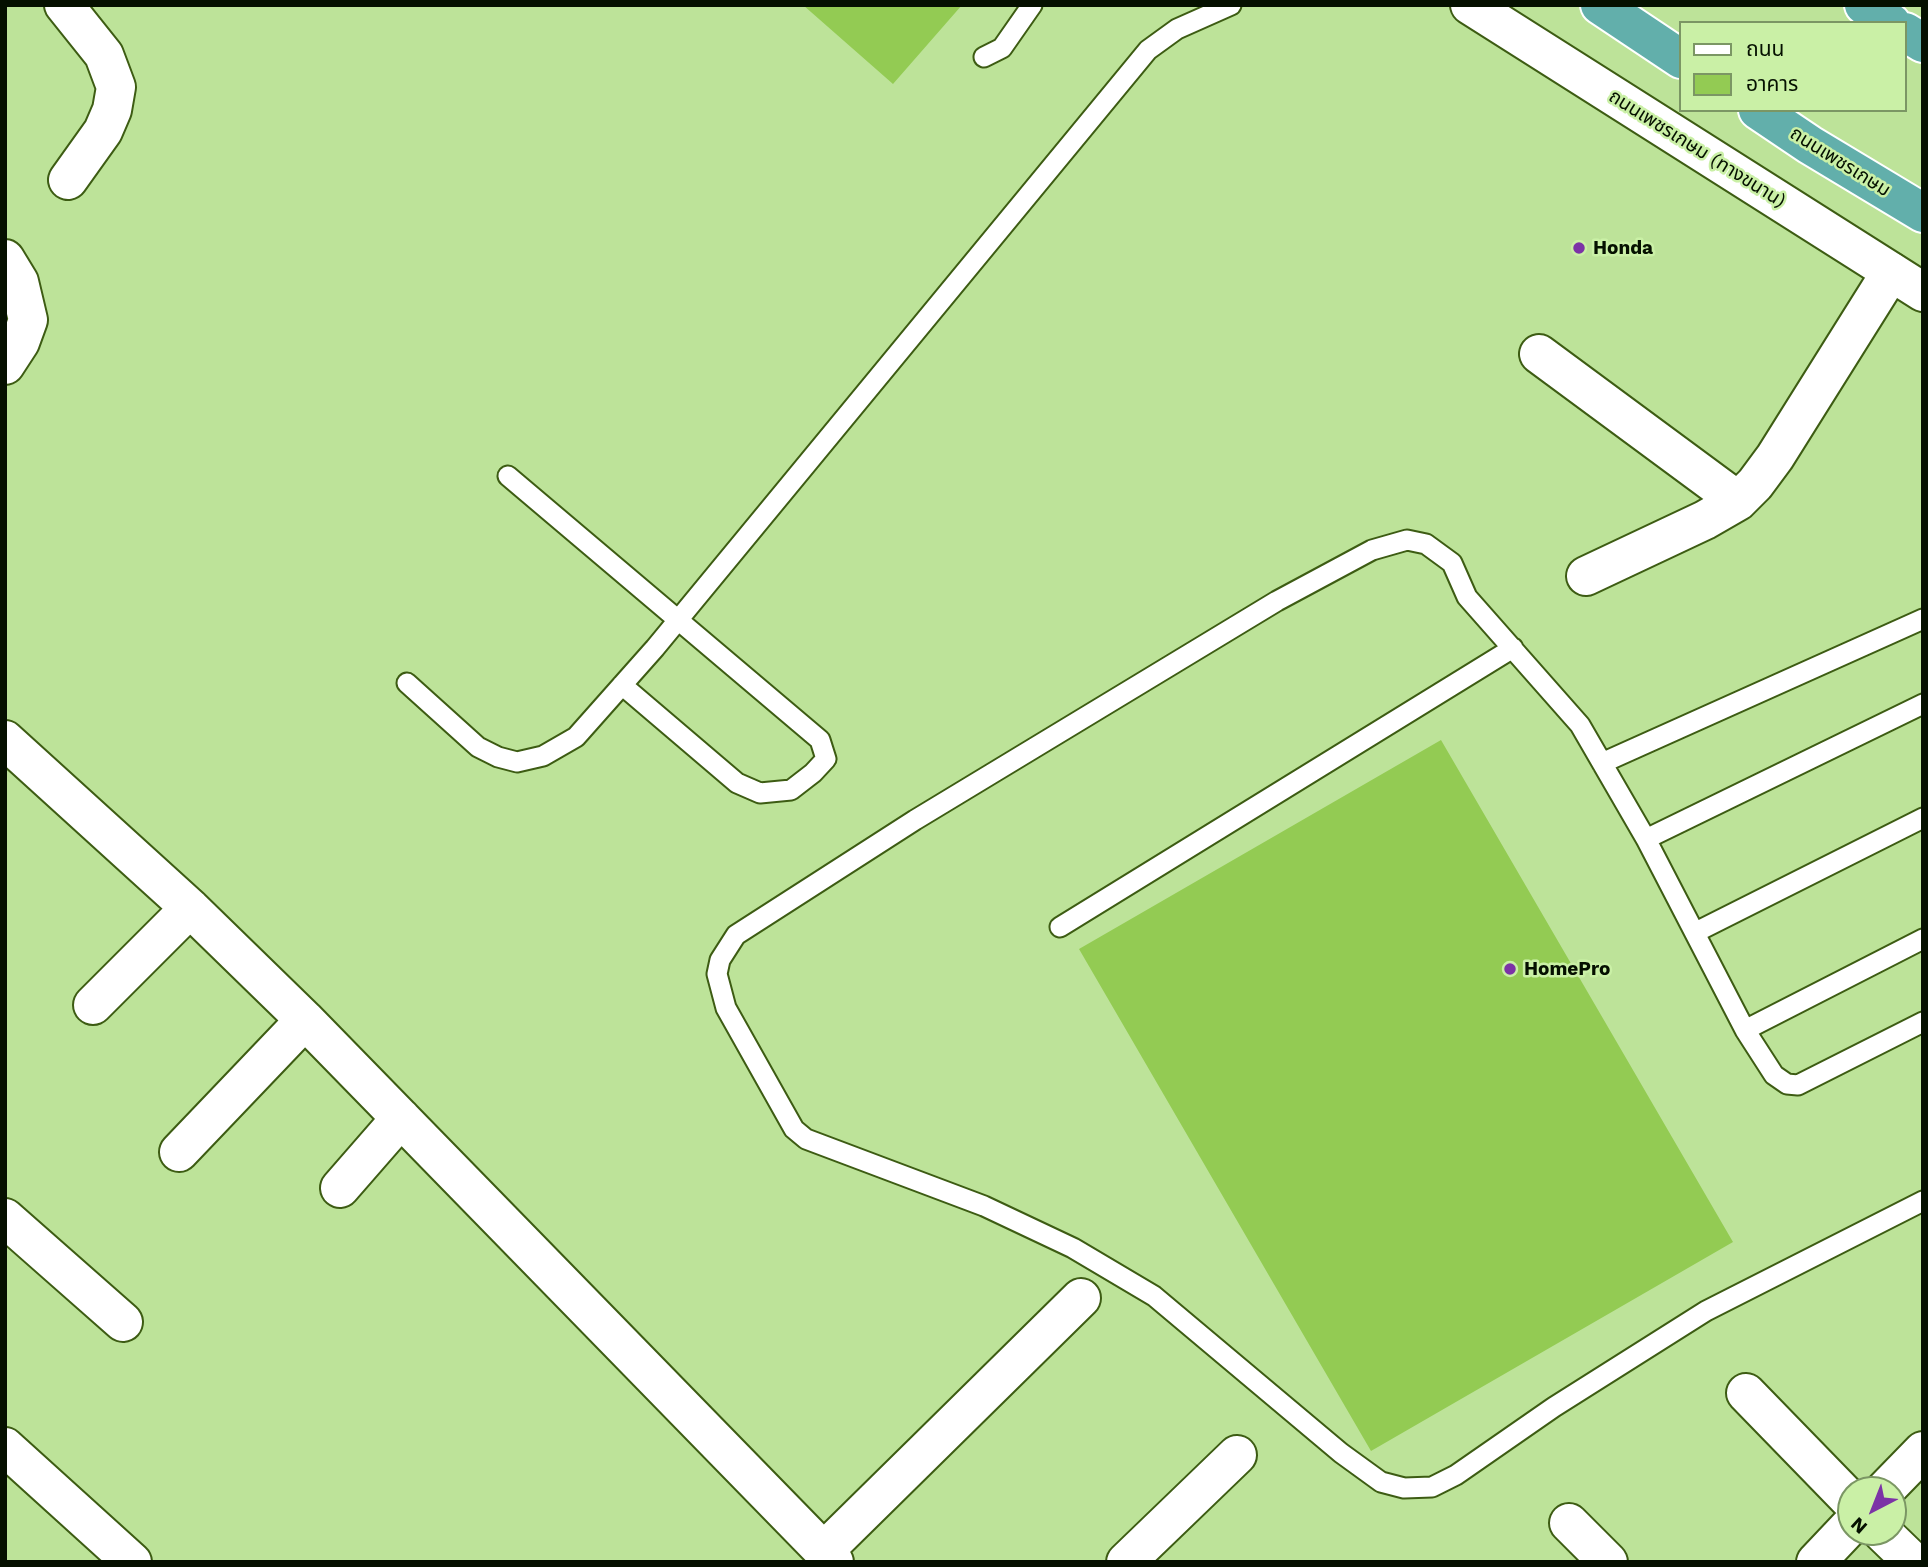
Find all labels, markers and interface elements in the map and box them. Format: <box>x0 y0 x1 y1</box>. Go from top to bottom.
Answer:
legend <box>1680 21 1907 112</box>
text: ถนน <box>1746 36 1784 61</box>
text: อาคาร <box>1746 71 1798 96</box>
street label: ถนนเพชรเกษม (ทางขนาน) <box>1604 85 1790 213</box>
street label: ถนนเพชรเกษม <box>1786 122 1894 202</box>
place label: Honda <box>1593 237 1653 259</box>
marker: Honda <box>1571 240 1587 256</box>
place label: HomePro <box>1524 958 1610 980</box>
marker: HomePro <box>1502 961 1518 977</box>
north arrow <box>1837 1476 1907 1546</box>
text: N <box>1846 1512 1872 1539</box>

